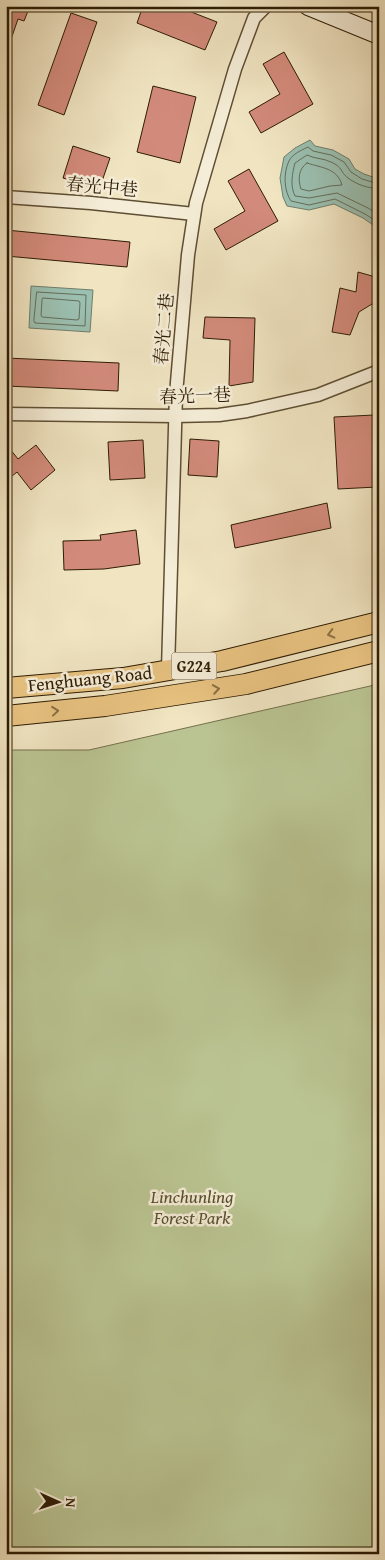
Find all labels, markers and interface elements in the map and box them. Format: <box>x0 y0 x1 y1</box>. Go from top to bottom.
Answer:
street label: 春光中巷 <box>65 170 139 203</box>
street label: 春光二巷 <box>147 292 180 366</box>
street label: 春光一巷 <box>159 381 231 410</box>
one-way arrow <box>327 628 336 639</box>
road number: G224 <box>172 652 216 679</box>
street label: Fenghuang Road <box>27 659 154 698</box>
one-way arrow <box>211 684 220 694</box>
one-way arrow <box>51 706 59 717</box>
park label: Linchunling Forest Park <box>150 1183 233 1231</box>
north arrow <box>32 1478 82 1528</box>
text: N <box>61 1497 81 1509</box>

